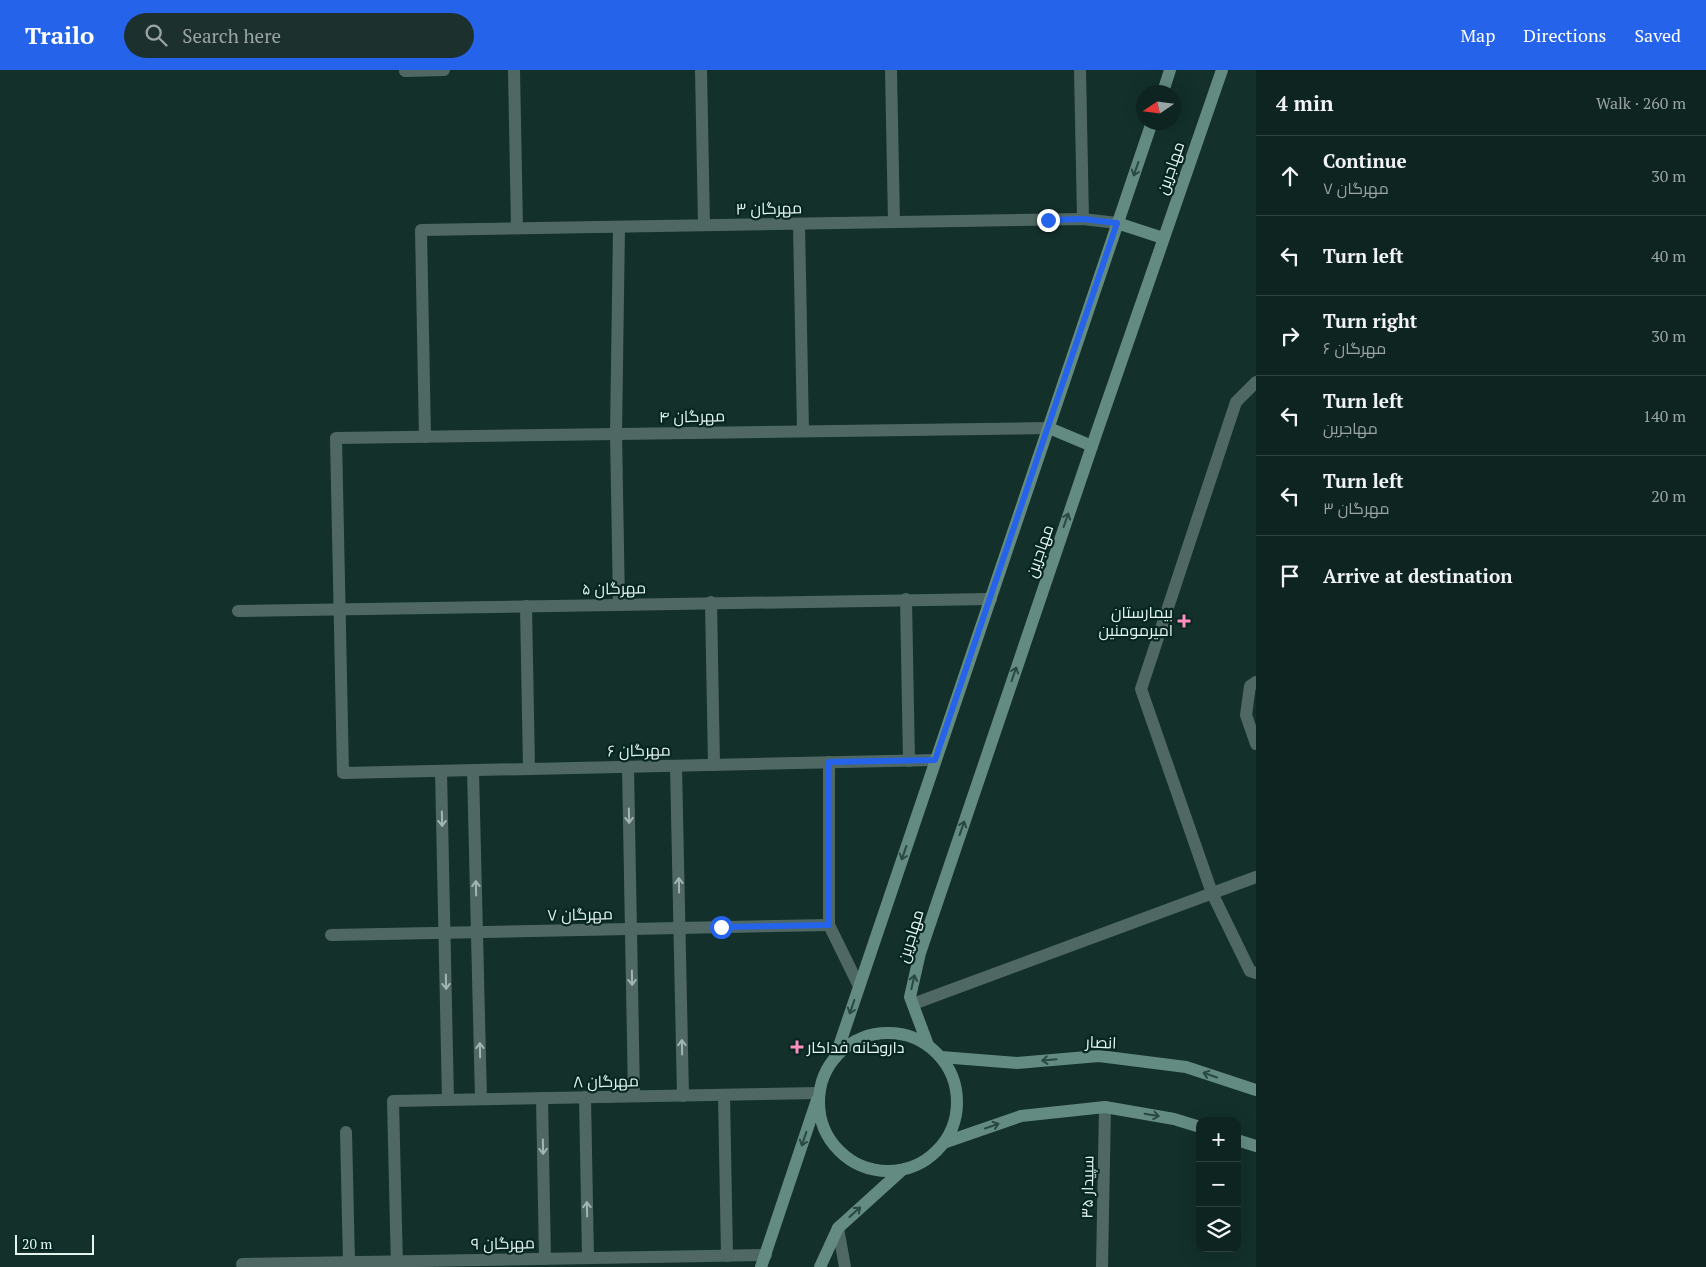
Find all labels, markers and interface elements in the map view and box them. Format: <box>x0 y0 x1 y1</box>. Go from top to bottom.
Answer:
search box <box>124 13 474 58</box>
text: Trailo <box>25 19 94 51</box>
icon: search <box>142 21 170 49</box>
text: Search here <box>182 23 281 48</box>
text: Map <box>1460 23 1495 47</box>
text: Directions <box>1523 23 1606 47</box>
text: Saved <box>1634 23 1681 47</box>
north arrow <box>1136 85 1181 130</box>
text: 4 min <box>1276 89 1333 117</box>
text: Walk · 260 m <box>1596 92 1686 114</box>
street label: مهاجرین <box>1151 139 1189 197</box>
text: Continue <box>1323 148 1407 173</box>
one-way arrow <box>1131 160 1140 176</box>
icon: ahead <box>1276 162 1304 190</box>
text: 30 m <box>1651 165 1686 187</box>
text: مهرگان ۷ <box>1323 177 1389 199</box>
street label: مهرگان ۳ <box>736 196 802 220</box>
route end <box>1037 209 1060 232</box>
icon: left <box>1276 242 1304 270</box>
text: Turn left <box>1323 243 1404 268</box>
text: 40 m <box>1651 245 1686 267</box>
text: Turn right <box>1323 308 1417 333</box>
icon: right <box>1276 322 1304 350</box>
text: 30 m <box>1651 325 1686 347</box>
text: مهرگان ۶ <box>1323 337 1386 359</box>
text: Turn left <box>1323 388 1404 413</box>
icon: left <box>1276 402 1304 430</box>
street label: مهرگان ۴ <box>659 404 725 428</box>
text: 140 m <box>1643 405 1686 427</box>
text: مهاجرین <box>1323 417 1378 439</box>
text: Turn left <box>1323 468 1404 493</box>
icon: left <box>1276 482 1304 510</box>
text: 20 m <box>1651 485 1686 507</box>
text: مهرگان ۳ <box>1323 497 1390 519</box>
one-way arrow <box>1062 512 1072 528</box>
street label: مهاجرین <box>1020 522 1058 580</box>
icon: arrive <box>1276 562 1304 590</box>
text: Arrive at destination <box>1323 563 1512 588</box>
street label: مهرگان ۵ <box>582 576 646 600</box>
place label: بیمارستان امیرمومنین <box>1099 601 1173 641</box>
marker: بیمارستان امیرمومنین <box>1177 614 1191 628</box>
one-way arrow <box>1010 666 1020 682</box>
street label: مهرگان ۶ <box>607 738 671 762</box>
one-way arrow <box>624 807 634 823</box>
one-way arrow <box>438 811 447 827</box>
one-way arrow <box>958 820 967 836</box>
one-way arrow <box>899 844 908 860</box>
one-way arrow <box>674 877 684 893</box>
one-way arrow <box>471 880 481 896</box>
street label: مهرگان ۷ <box>547 902 613 926</box>
street label: مهاجرین <box>891 907 929 965</box>
route start <box>710 916 733 939</box>
one-way arrow <box>627 970 637 986</box>
one-way arrow <box>441 974 451 990</box>
one-way arrow <box>909 975 918 991</box>
one-way arrow <box>847 998 856 1014</box>
street label: انصار <box>1084 1030 1117 1054</box>
place label: داروخانه فداکار <box>806 1036 904 1058</box>
one-way arrow <box>677 1039 687 1056</box>
marker: داروخانه فداکار <box>791 1041 803 1053</box>
one-way arrow <box>475 1042 485 1058</box>
one-way arrow <box>1042 1055 1058 1065</box>
street label: مهرگان ۸ <box>573 1069 639 1093</box>
one-way arrow <box>1202 1069 1218 1079</box>
one-way arrow <box>1143 1110 1159 1120</box>
map controls <box>1196 1117 1241 1252</box>
button: + <box>1196 1117 1241 1162</box>
one-way arrow <box>984 1121 999 1130</box>
one-way arrow <box>799 1131 808 1147</box>
one-way arrow <box>538 1138 547 1154</box>
street label: سپیدار ۳۵ <box>1075 1155 1099 1219</box>
button: − <box>1196 1162 1241 1207</box>
one-way arrow <box>582 1202 592 1218</box>
one-way arrow <box>849 1206 862 1218</box>
button: layers <box>1196 1207 1241 1252</box>
street label: مهرگان ۹ <box>471 1231 535 1255</box>
scale bar <box>15 1232 94 1255</box>
text: 20 m <box>22 1234 52 1253</box>

